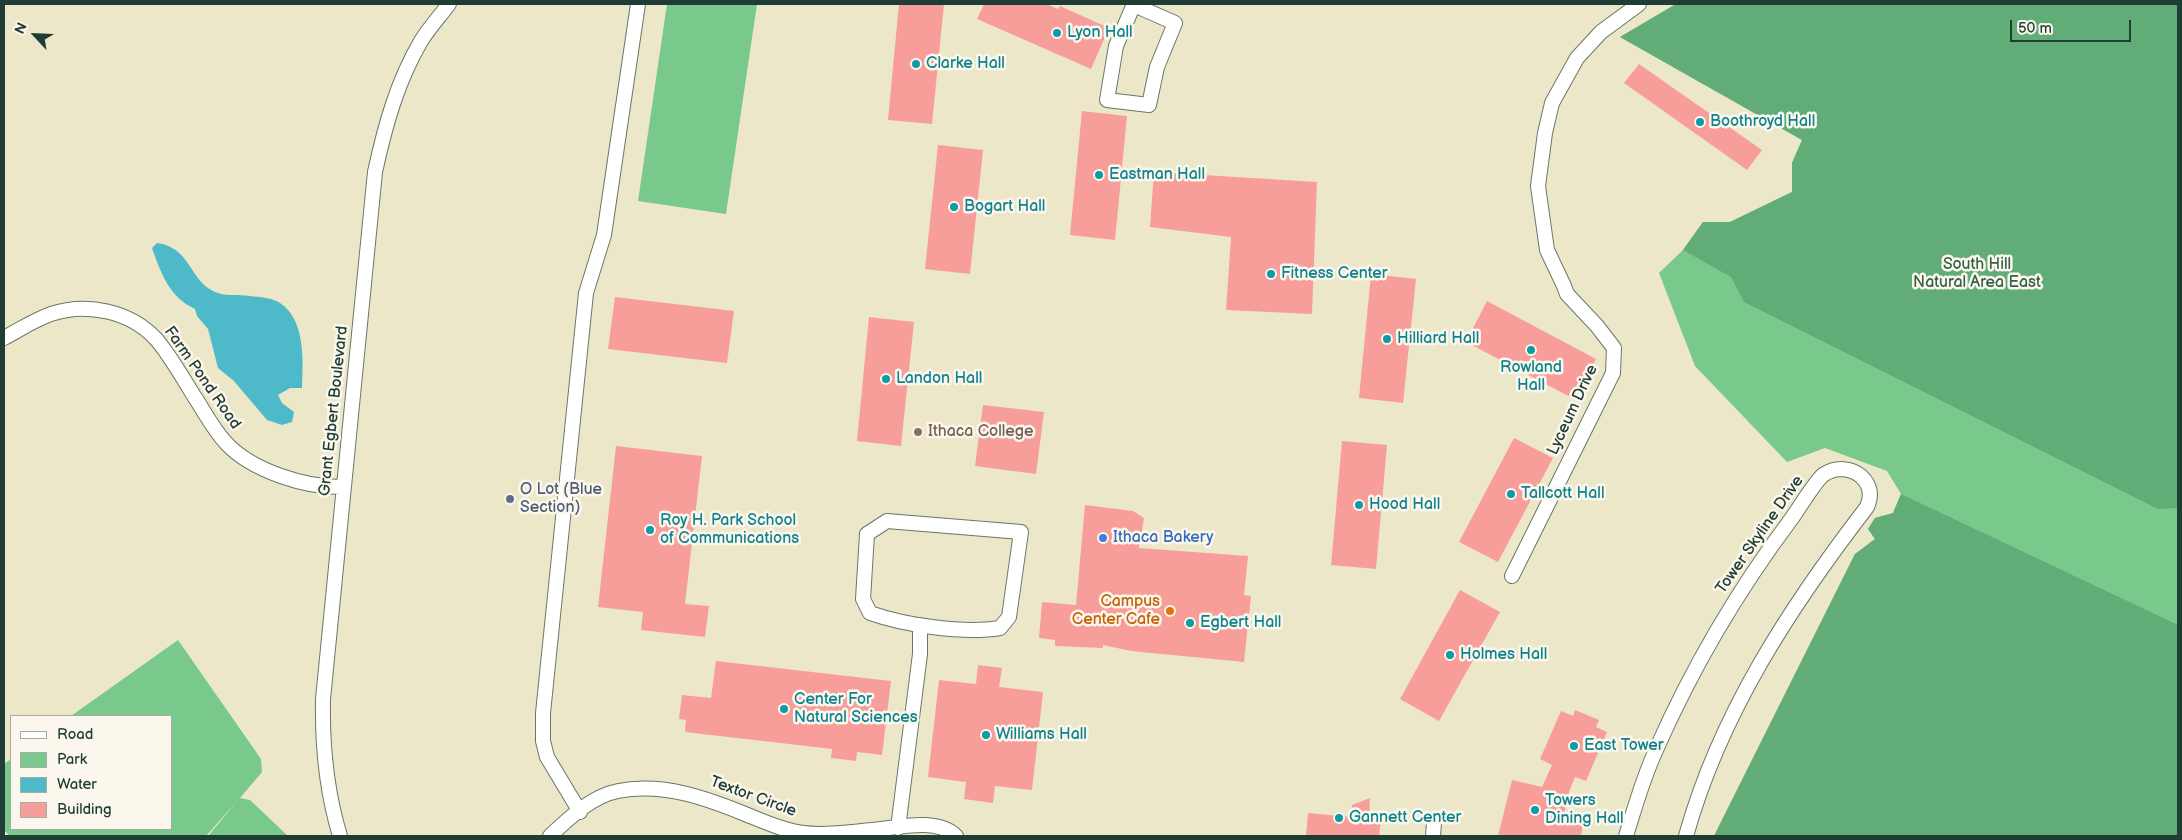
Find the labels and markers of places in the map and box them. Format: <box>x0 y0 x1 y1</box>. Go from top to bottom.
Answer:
place label: Lyon Hall <box>1067 23 1133 43</box>
marker: Lyon Hall <box>1051 27 1063 39</box>
place label: Clarke Hall <box>926 54 1005 74</box>
marker: Clarke Hall <box>910 58 922 70</box>
place label: Boothroyd Hall <box>1710 112 1815 132</box>
marker: Boothroyd Hall <box>1694 116 1706 128</box>
place label: Eastman Hall <box>1109 165 1205 185</box>
marker: Eastman Hall <box>1093 169 1105 181</box>
place label: Bogart Hall <box>964 197 1045 217</box>
marker: Bogart Hall <box>948 201 960 213</box>
place label: Fitness Center <box>1281 264 1387 284</box>
marker: Fitness Center <box>1265 268 1277 280</box>
place label: Hilliard Hall <box>1397 329 1479 349</box>
marker: Hilliard Hall <box>1381 333 1393 345</box>
marker: Rowland Hall <box>1525 344 1537 356</box>
place label: Rowland Hall <box>1500 358 1562 396</box>
place label: Landon Hall <box>896 369 982 389</box>
marker: Landon Hall <box>880 373 892 385</box>
place label: Ithaca College <box>928 422 1033 442</box>
marker: Ithaca College <box>912 426 924 438</box>
place label: O Lot (Blue Section) <box>520 480 602 518</box>
place label: Tallcott Hall <box>1521 484 1604 504</box>
marker: Tallcott Hall <box>1505 488 1517 500</box>
marker: O Lot (Blue Section) <box>504 493 516 505</box>
place label: Hood Hall <box>1369 495 1440 515</box>
marker: Hood Hall <box>1353 499 1365 511</box>
place label: Roy H. Park School of Communications <box>660 511 799 549</box>
marker: Roy H. Park School of Communications <box>644 524 656 536</box>
place label: Ithaca Bakery <box>1113 528 1214 548</box>
marker: Ithaca Bakery <box>1097 532 1109 544</box>
place label: Campus Center Cafe <box>1072 592 1160 630</box>
marker: Campus Center Cafe <box>1164 605 1176 617</box>
place label: Egbert Hall <box>1200 613 1281 633</box>
marker: Egbert Hall <box>1184 617 1196 629</box>
place label: Holmes Hall <box>1460 645 1547 665</box>
marker: Holmes Hall <box>1444 649 1456 661</box>
place label: Center For Natural Sciences <box>794 690 918 728</box>
marker: Center For Natural Sciences <box>778 703 790 715</box>
place label: Williams Hall <box>996 725 1087 745</box>
marker: Williams Hall <box>980 729 992 741</box>
place label: East Tower <box>1584 736 1664 756</box>
marker: East Tower <box>1568 740 1580 752</box>
place label: Towers Dining Hall <box>1545 791 1624 829</box>
marker: Towers Dining Hall <box>1529 804 1541 816</box>
place label: Gannett Center <box>1349 808 1461 828</box>
marker: Gannett Center <box>1333 812 1345 824</box>

